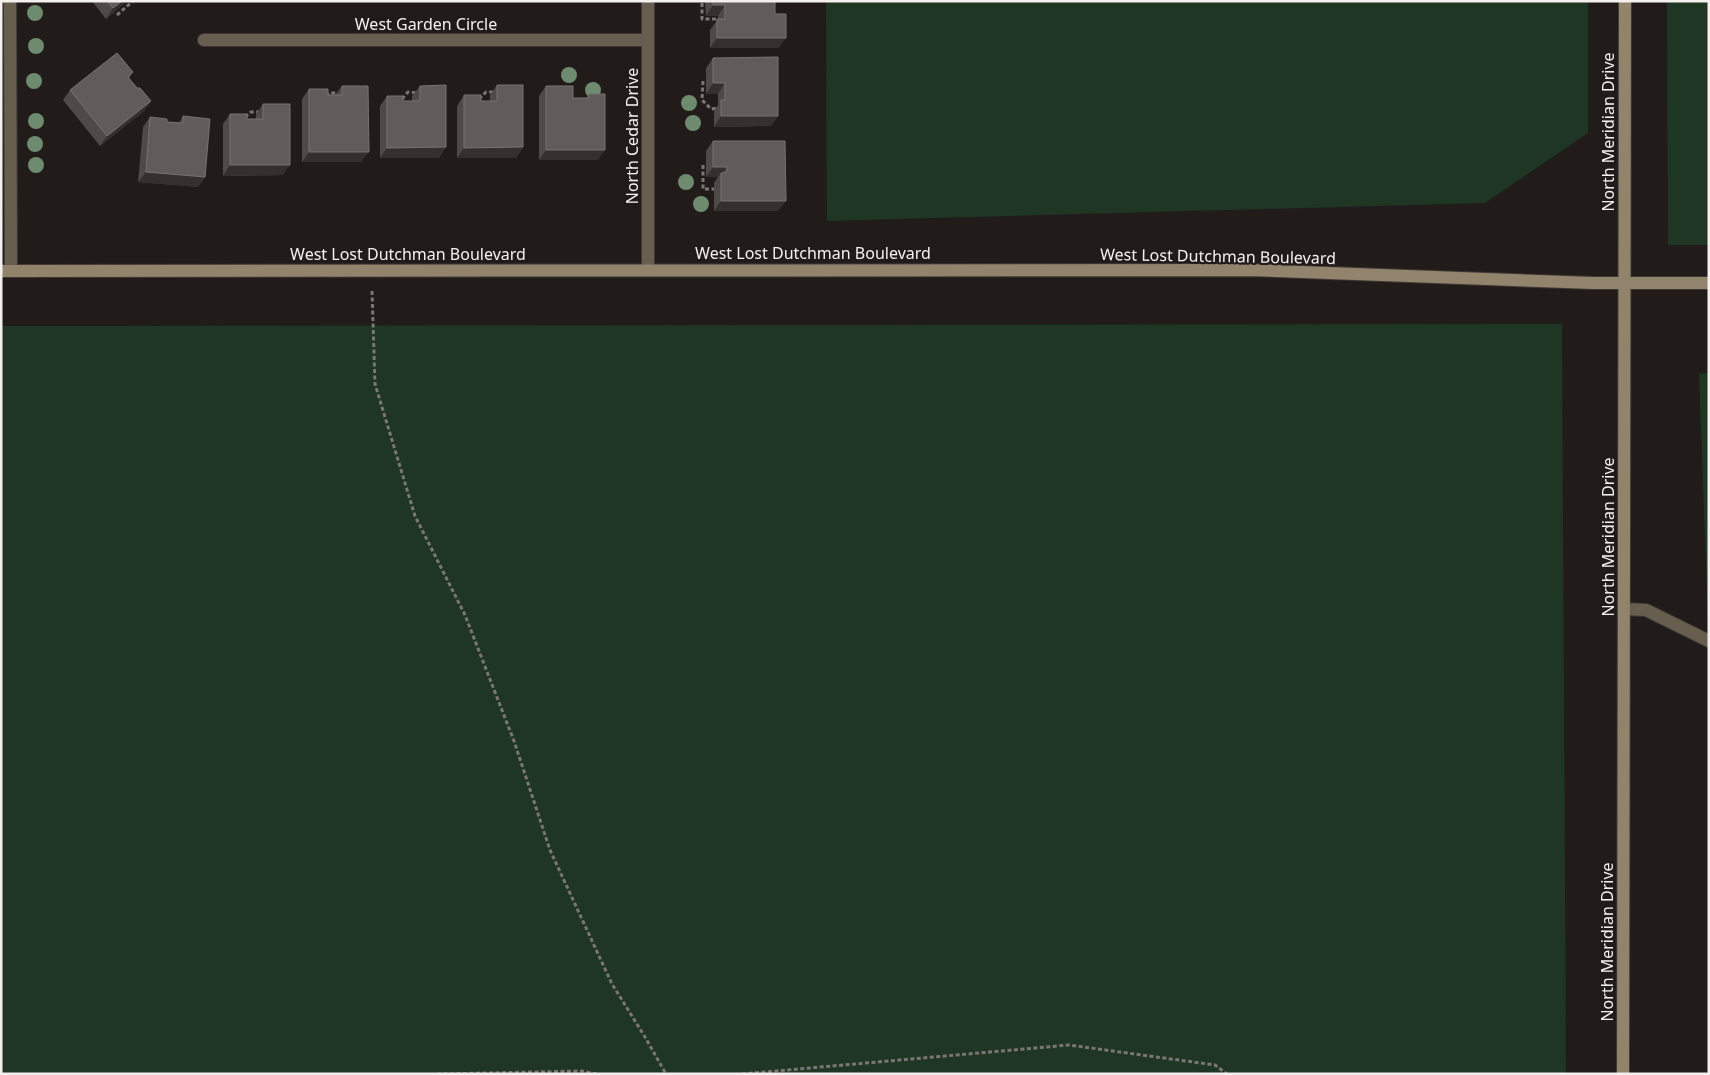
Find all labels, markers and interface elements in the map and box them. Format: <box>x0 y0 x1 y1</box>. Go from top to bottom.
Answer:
street label: West Garden Circle <box>355 13 497 35</box>
street label: North Meridian Drive <box>1597 52 1619 212</box>
street label: North Cedar Drive <box>621 68 643 204</box>
street label: West Lost Dutchman Boulevard <box>695 242 931 264</box>
street label: West Lost Dutchman Boulevard <box>290 243 526 265</box>
street label: West Lost Dutchman Boulevard <box>1100 243 1336 269</box>
street label: North Meridian Drive <box>1597 457 1619 617</box>
street label: North Meridian Drive <box>1596 862 1618 1022</box>

